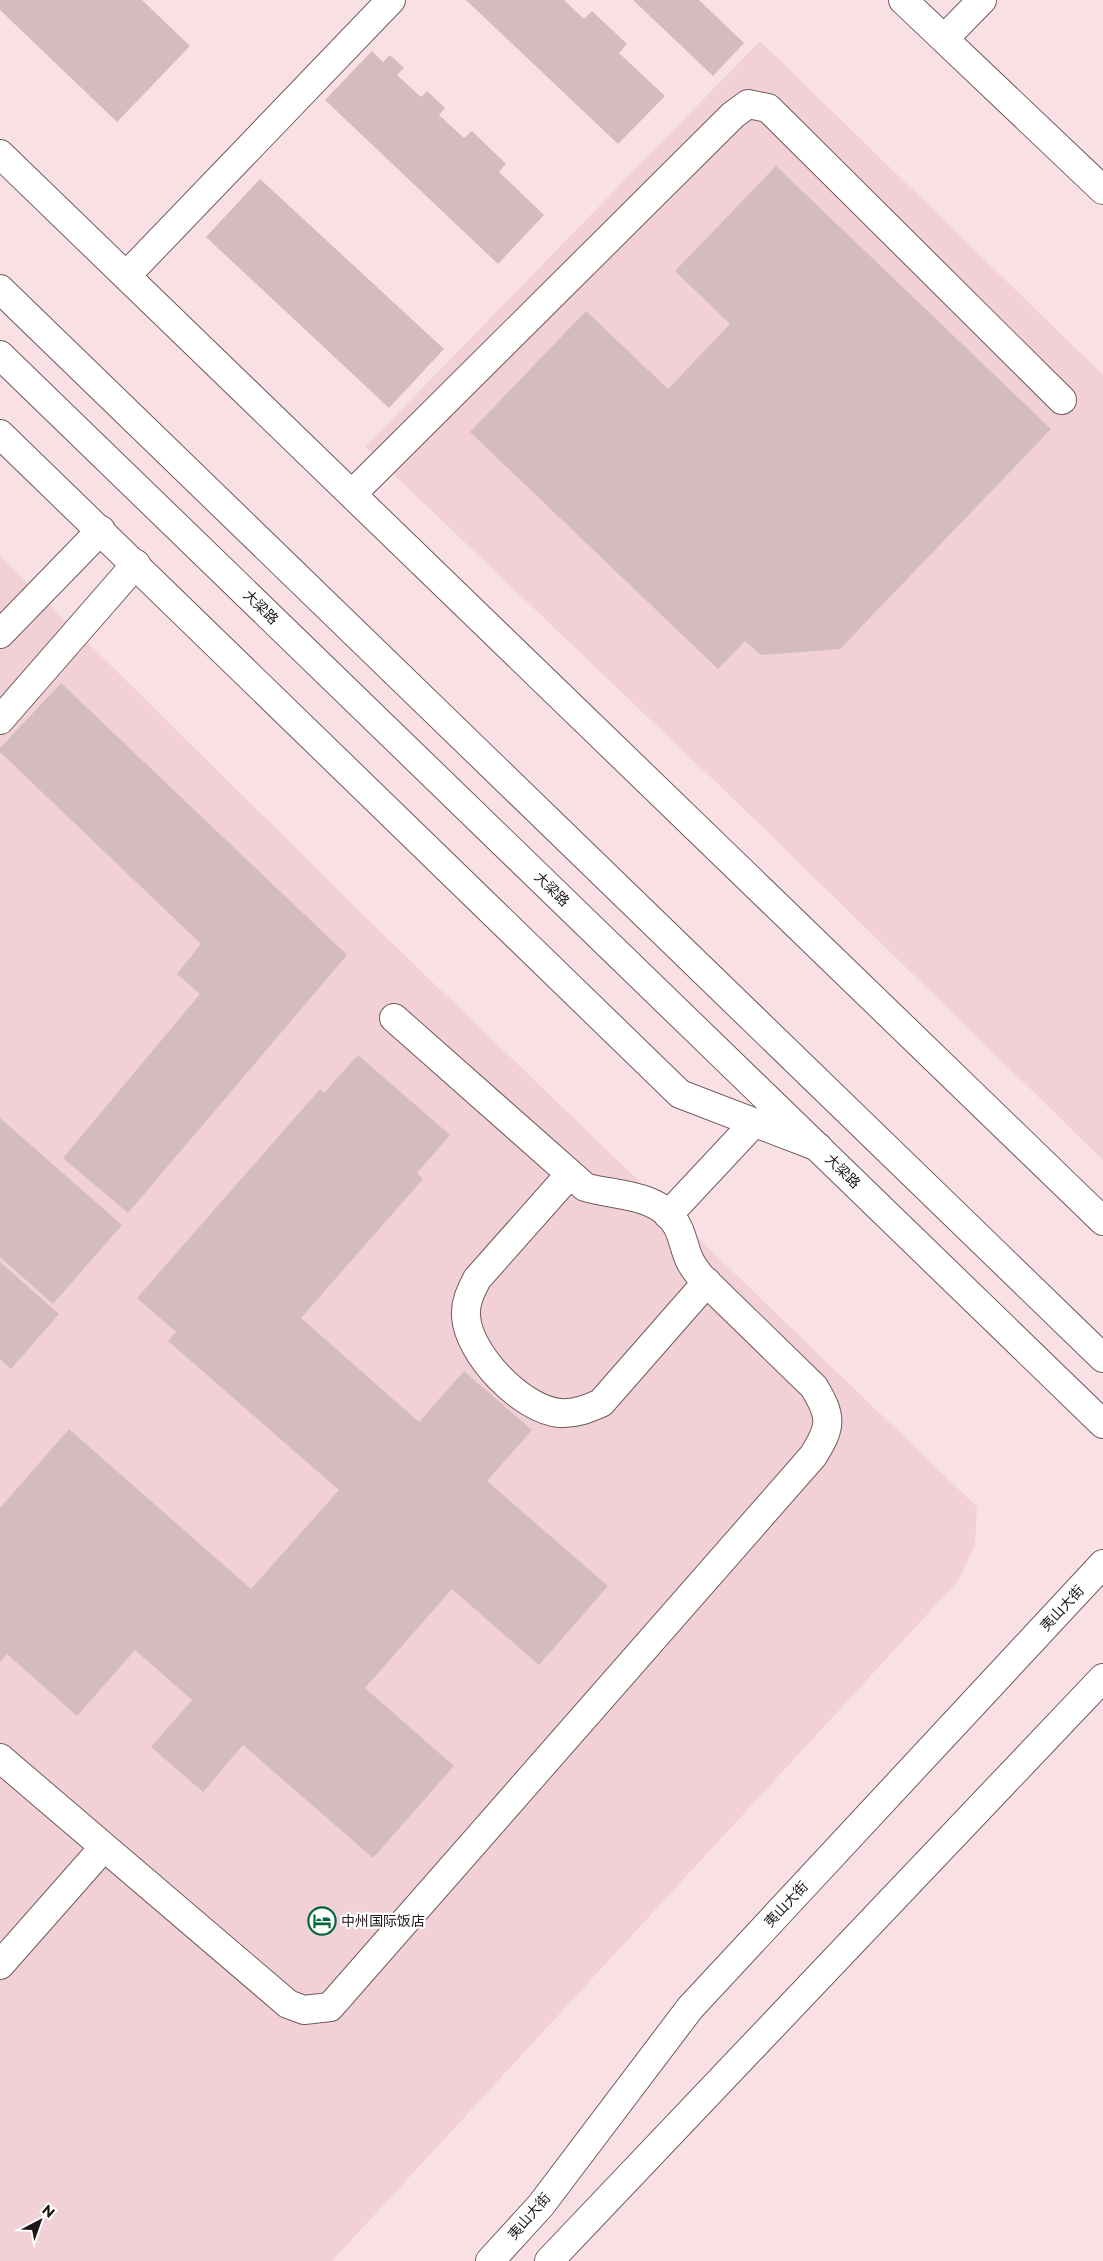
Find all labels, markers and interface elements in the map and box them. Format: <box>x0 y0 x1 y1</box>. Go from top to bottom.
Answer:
street label: 大梁路 <box>240 586 282 628</box>
street label: 大梁路 <box>531 868 573 910</box>
street label: 大梁路 <box>822 1150 864 1192</box>
street label: 夷山大街 <box>1036 1581 1088 1635</box>
street label: 夷山大街 <box>760 1877 812 1931</box>
hotel icon: 中州国际饭店 <box>307 1906 337 1936</box>
place label: 中州国际饭店 <box>341 1912 425 1930</box>
street label: 夷山大街 <box>504 2189 554 2243</box>
north arrow <box>15 2196 65 2246</box>
text: N <box>38 2201 59 2222</box>

